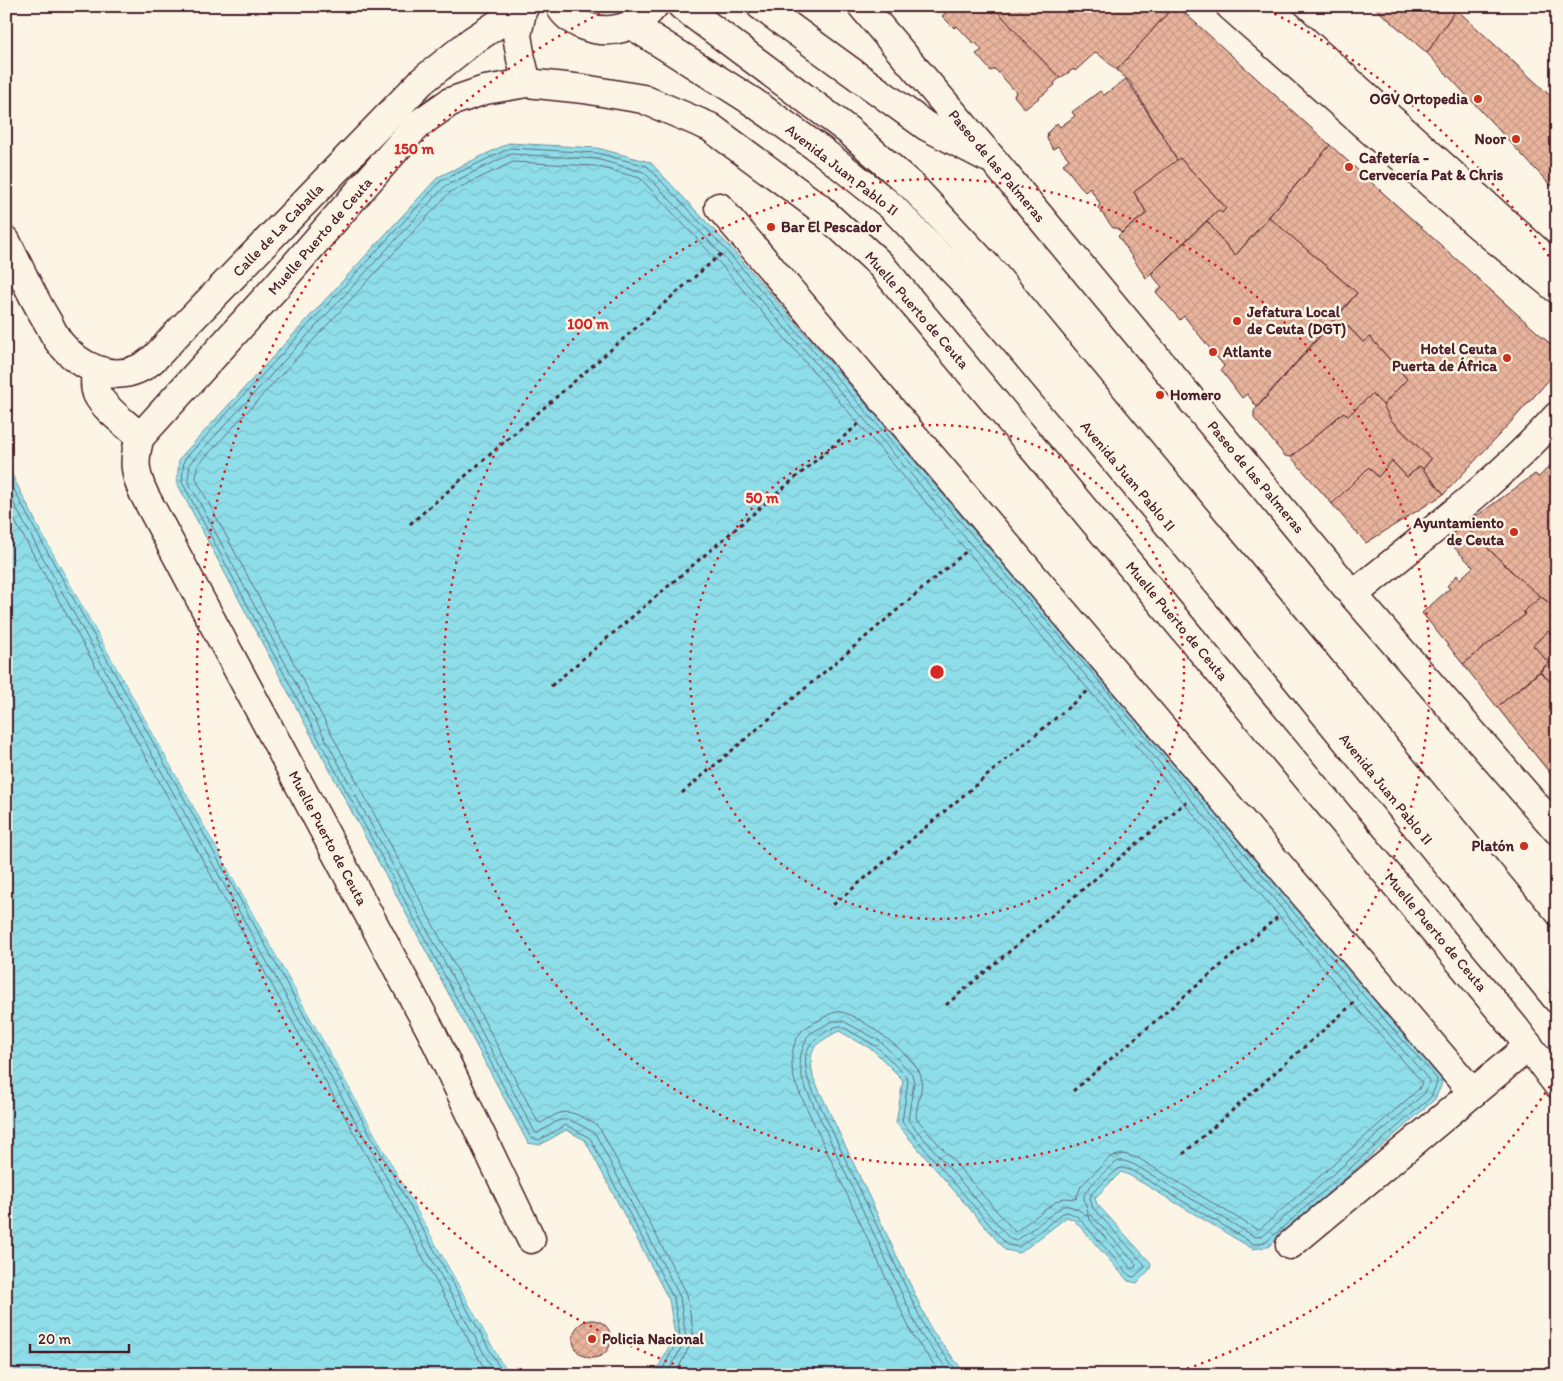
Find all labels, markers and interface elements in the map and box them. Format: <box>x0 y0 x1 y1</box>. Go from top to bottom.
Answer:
place label: OGV Ortopedia <box>1370 90 1468 109</box>
marker: OGV Ortopedia <box>1472 93 1484 105</box>
street label: Paseo de las Palmeras <box>945 106 1050 226</box>
street label: Avenida Juan Pablo II <box>782 120 902 220</box>
place label: Noor <box>1475 130 1507 148</box>
marker: Noor <box>1510 133 1522 145</box>
text: 150 m <box>394 140 434 158</box>
place label: Cafetería - Cervecería Pat & Chris <box>1359 149 1503 184</box>
marker: Cafetería - Cervecería Pat & Chris <box>1343 161 1355 173</box>
street label: Muelle Puerto de Ceuta <box>264 173 376 299</box>
street label: Calle de La Caballa <box>229 179 327 280</box>
place label: Bar El Pescador <box>781 218 883 236</box>
marker: Bar El Pescador <box>765 221 777 233</box>
street label: Muelle Puerto de Ceuta <box>861 247 973 373</box>
place label: Jefatura Local de Ceuta (DGT) <box>1246 303 1346 339</box>
text: 100 m <box>567 315 609 333</box>
marker: Jefatura Local de Ceuta (DGT) <box>1231 315 1243 327</box>
place label: Hotel Ceuta Puerta de África <box>1392 340 1498 375</box>
place label: Atlante <box>1222 343 1272 361</box>
marker: Atlante <box>1207 346 1219 358</box>
marker: Hotel Ceuta Puerta de África <box>1501 352 1513 364</box>
place label: Homero <box>1170 386 1221 404</box>
marker: Homero <box>1154 389 1166 401</box>
street label: Avenida Juan Pablo II <box>1077 417 1179 535</box>
street label: Paseo de las Palmeras <box>1204 417 1309 537</box>
text: 50 m <box>745 489 779 507</box>
place label: Ayuntamiento de Ceuta <box>1412 514 1504 549</box>
marker: Ayuntamiento de Ceuta <box>1508 526 1520 538</box>
street label: Muelle Puerto de Ceuta <box>1122 558 1232 684</box>
centre of rings <box>928 663 946 681</box>
street label: Avenida Juan Pablo II <box>1335 730 1437 848</box>
street label: Muelle Puerto de Ceuta <box>285 768 371 909</box>
place label: Platón <box>1472 837 1514 855</box>
marker: Platón <box>1518 840 1530 852</box>
street label: Muelle Puerto de Ceuta <box>1381 869 1491 995</box>
scale bar <box>30 1321 129 1353</box>
text: 20 m <box>38 1330 72 1348</box>
place label: Policia Nacional <box>602 1330 705 1348</box>
marker: Policia Nacional <box>586 1333 598 1345</box>

